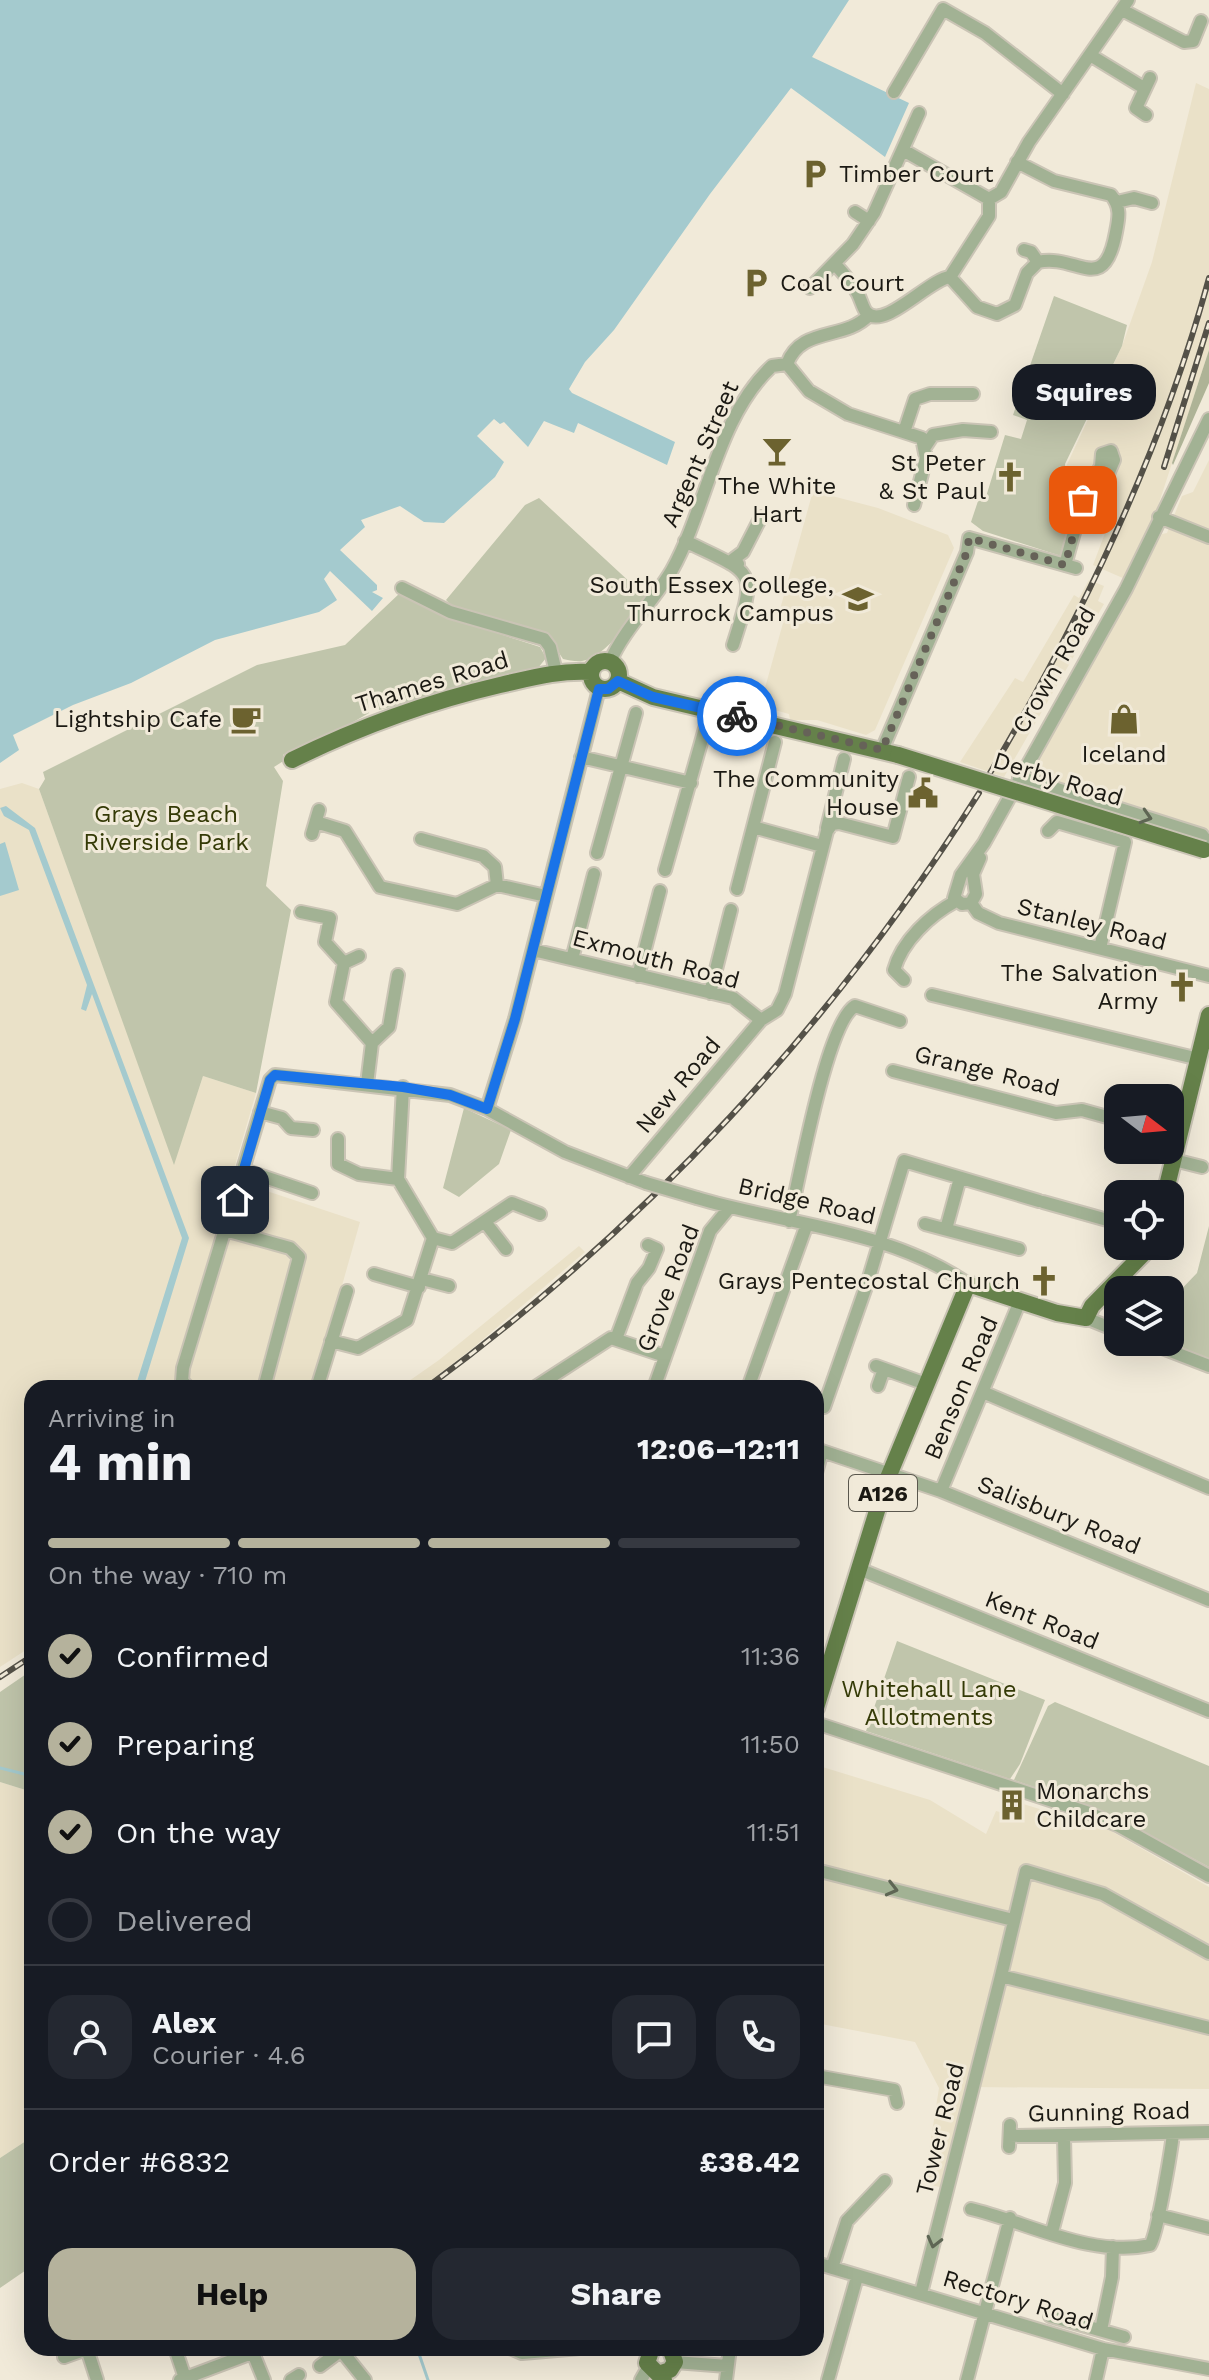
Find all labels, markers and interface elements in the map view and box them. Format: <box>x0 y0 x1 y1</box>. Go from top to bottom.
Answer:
parking icon: Timber Court <box>798 157 832 191</box>
place label: Timber Court <box>839 160 994 188</box>
parking icon: Coal Court <box>739 266 773 300</box>
place label: Coal Court <box>780 269 904 297</box>
callout: Squires <box>1011 364 1155 420</box>
street label: Argent Street <box>655 377 745 531</box>
text: Squires <box>1036 377 1132 407</box>
bar icon: The White Hart <box>760 434 794 468</box>
place label: St Peter & St Paul <box>879 449 987 505</box>
church icon: St Peter & St Paul <box>993 460 1027 494</box>
pin <box>1049 466 1117 534</box>
place label: The White Hart <box>718 472 836 528</box>
icon: bag <box>1061 478 1105 522</box>
place label: South Essex College, Thurrock Campus <box>589 571 834 627</box>
school or university icon: South Essex College, Thurrock Campus <box>841 582 875 616</box>
street label: Crown Road <box>1006 602 1102 738</box>
street label: Thames Road <box>352 645 512 719</box>
courier <box>697 676 777 756</box>
icon: bike <box>715 694 759 738</box>
cafe icon: Lightship Cafe <box>229 702 263 736</box>
shop icon: Iceland <box>1107 702 1141 736</box>
place label: Lightship Cafe <box>54 705 222 733</box>
place label: Iceland <box>1081 740 1167 768</box>
street label: Derby Road <box>990 746 1126 812</box>
place label: The Community House <box>713 765 900 821</box>
public building icon: The Community House <box>906 776 940 810</box>
park label: Grays Beach Riverside Park <box>83 800 249 856</box>
one-way arrow <box>1139 808 1153 824</box>
street label: Stanley Road <box>1014 892 1170 956</box>
street label: Exmouth Road <box>569 923 743 995</box>
place label: The Salvation Army <box>1001 959 1159 1015</box>
church icon: The Salvation Army <box>1165 970 1199 1004</box>
street label: New Road <box>630 1031 726 1139</box>
street label: Grange Road <box>911 1039 1063 1103</box>
north arrow <box>1104 1084 1184 1164</box>
map controls <box>1104 1084 1184 1356</box>
pin <box>201 1166 269 1234</box>
street label: Bridge Road <box>736 1172 878 1230</box>
icon: home <box>213 1178 257 1222</box>
button: locate <box>1104 1180 1184 1260</box>
street label: Grove Road <box>631 1220 705 1356</box>
church icon: Grays Pentecostal Church <box>1027 1264 1061 1298</box>
place label: Grays Pentecostal Church <box>718 1267 1020 1295</box>
button: layers <box>1104 1276 1184 1356</box>
street label: Benson Road <box>918 1312 1004 1464</box>
text: Arriving in <box>48 1403 176 1433</box>
text: 12:06–12:11 <box>637 1431 800 1466</box>
text: 4 min <box>48 1432 193 1493</box>
street label: Salisbury Road <box>973 1470 1145 1560</box>
road number: A126 <box>849 1475 917 1511</box>
text: On the way · 710 m <box>48 1560 287 1590</box>
street label: Kent Road <box>981 1585 1103 1655</box>
icon: check <box>48 1634 92 1678</box>
text: Confirmed <box>116 1639 270 1674</box>
text: 11:36 <box>741 1641 800 1671</box>
park label: Whitehall Lane Allotments <box>841 1675 1017 1731</box>
icon: check <box>48 1722 92 1766</box>
text: Preparing <box>116 1727 254 1762</box>
text: 11:50 <box>741 1729 800 1759</box>
place label: Monarchs Childcare <box>1036 1777 1150 1833</box>
building icon: Monarchs Childcare <box>995 1788 1029 1822</box>
icon: check <box>48 1810 92 1854</box>
text: On the way <box>116 1815 281 1850</box>
text: 11:51 <box>747 1817 800 1847</box>
one-way arrow <box>884 1880 898 1897</box>
text: Delivered <box>116 1903 253 1938</box>
button: person <box>48 1995 132 2079</box>
button: chat <box>612 1995 696 2079</box>
button: phone <box>716 1995 800 2079</box>
text: Alex <box>152 2005 216 2040</box>
text: Courier · 4.6 <box>152 2040 306 2070</box>
street label: Tower Road <box>910 2060 970 2198</box>
street label: Gunning Road <box>1027 2097 1191 2127</box>
text: Order #6832 <box>48 2144 230 2179</box>
text: £38.42 <box>699 2144 800 2179</box>
one-way arrow <box>926 2234 943 2248</box>
button: Help <box>48 2248 416 2340</box>
button: Share <box>432 2248 800 2340</box>
street label: Rectory Road <box>939 2264 1097 2336</box>

